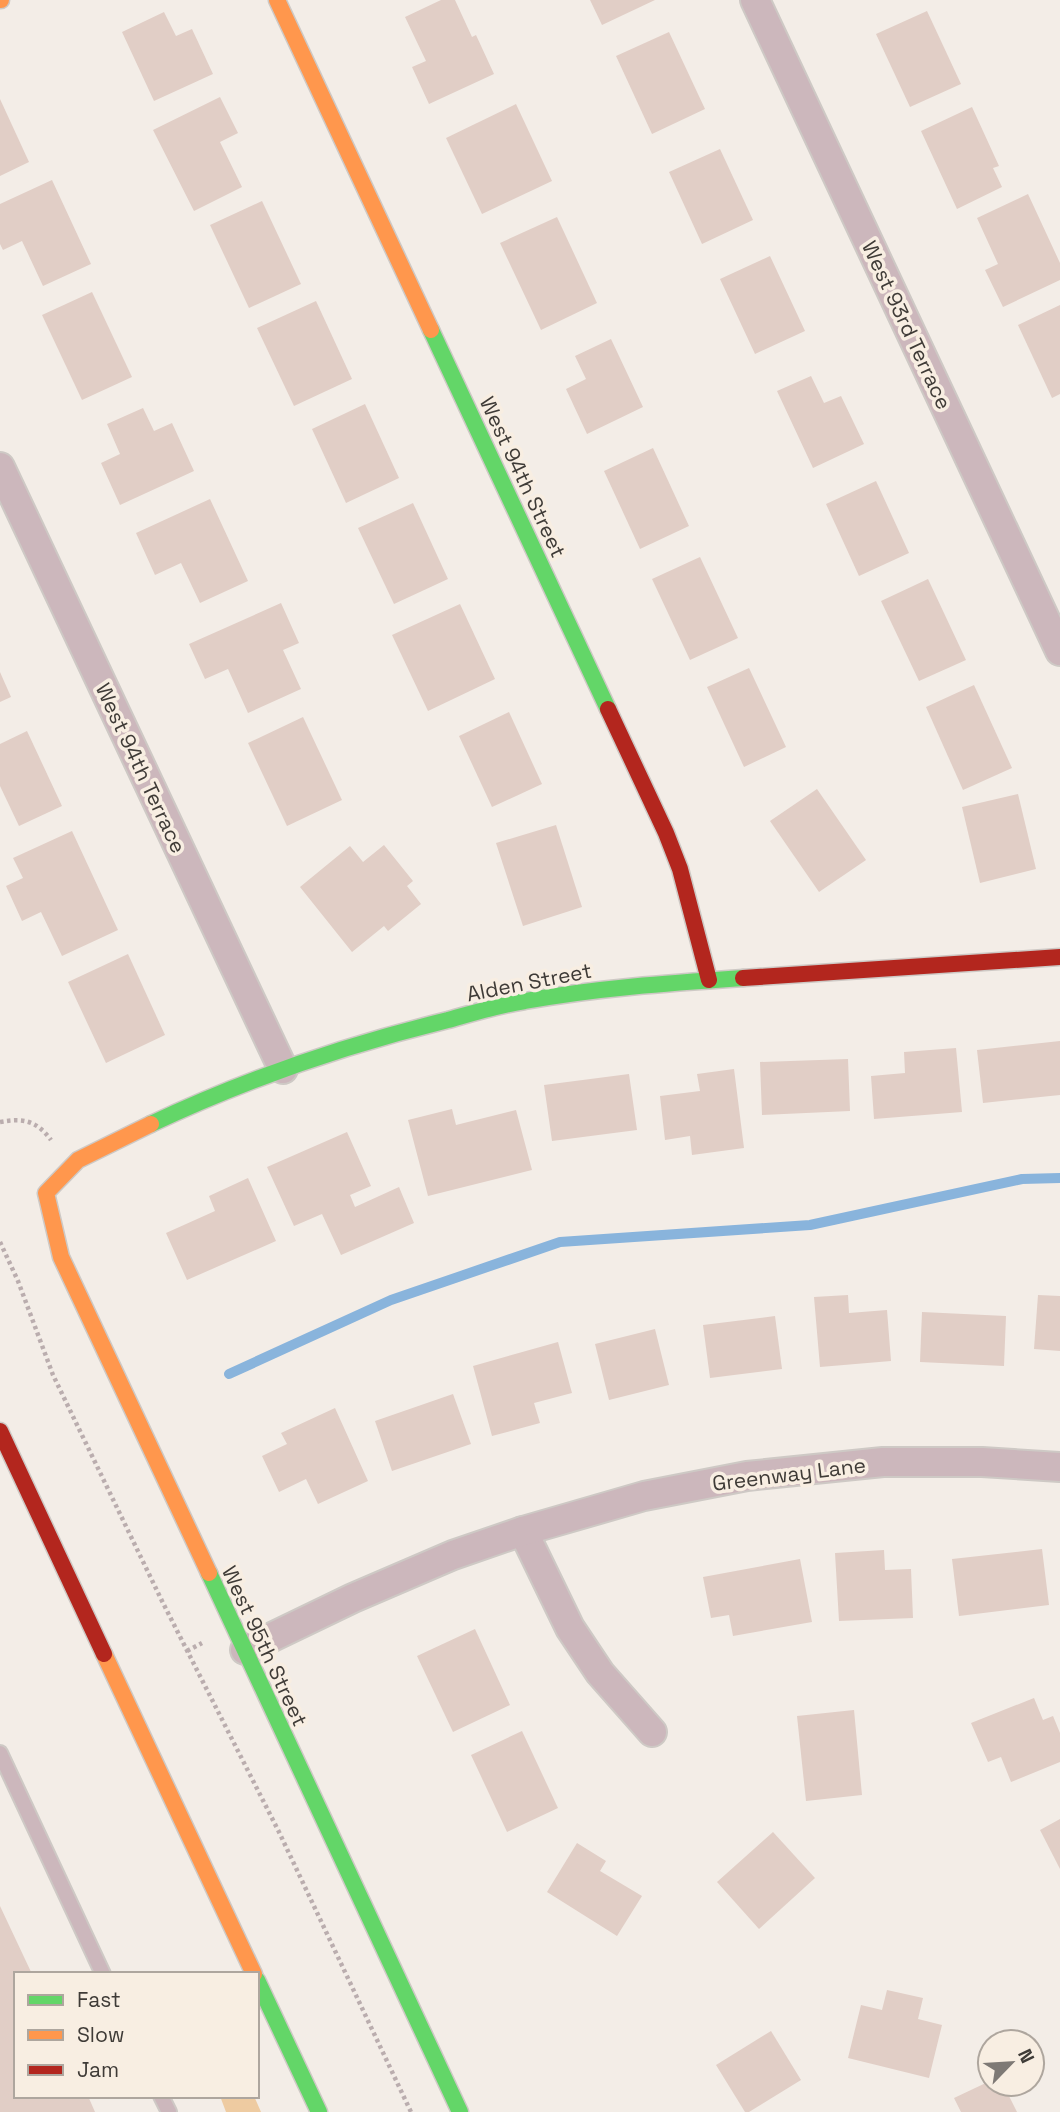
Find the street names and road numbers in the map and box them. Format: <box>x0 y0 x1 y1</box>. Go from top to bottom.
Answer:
street label: West 93rd Terrace <box>856 236 958 414</box>
street label: West 94th Street <box>474 392 572 562</box>
street label: West 94th Terrace <box>90 679 192 857</box>
street label: Alden Street <box>464 957 594 1007</box>
street label: Greenway Lane <box>711 1451 867 1497</box>
street label: West 95th Street <box>216 1561 314 1731</box>

